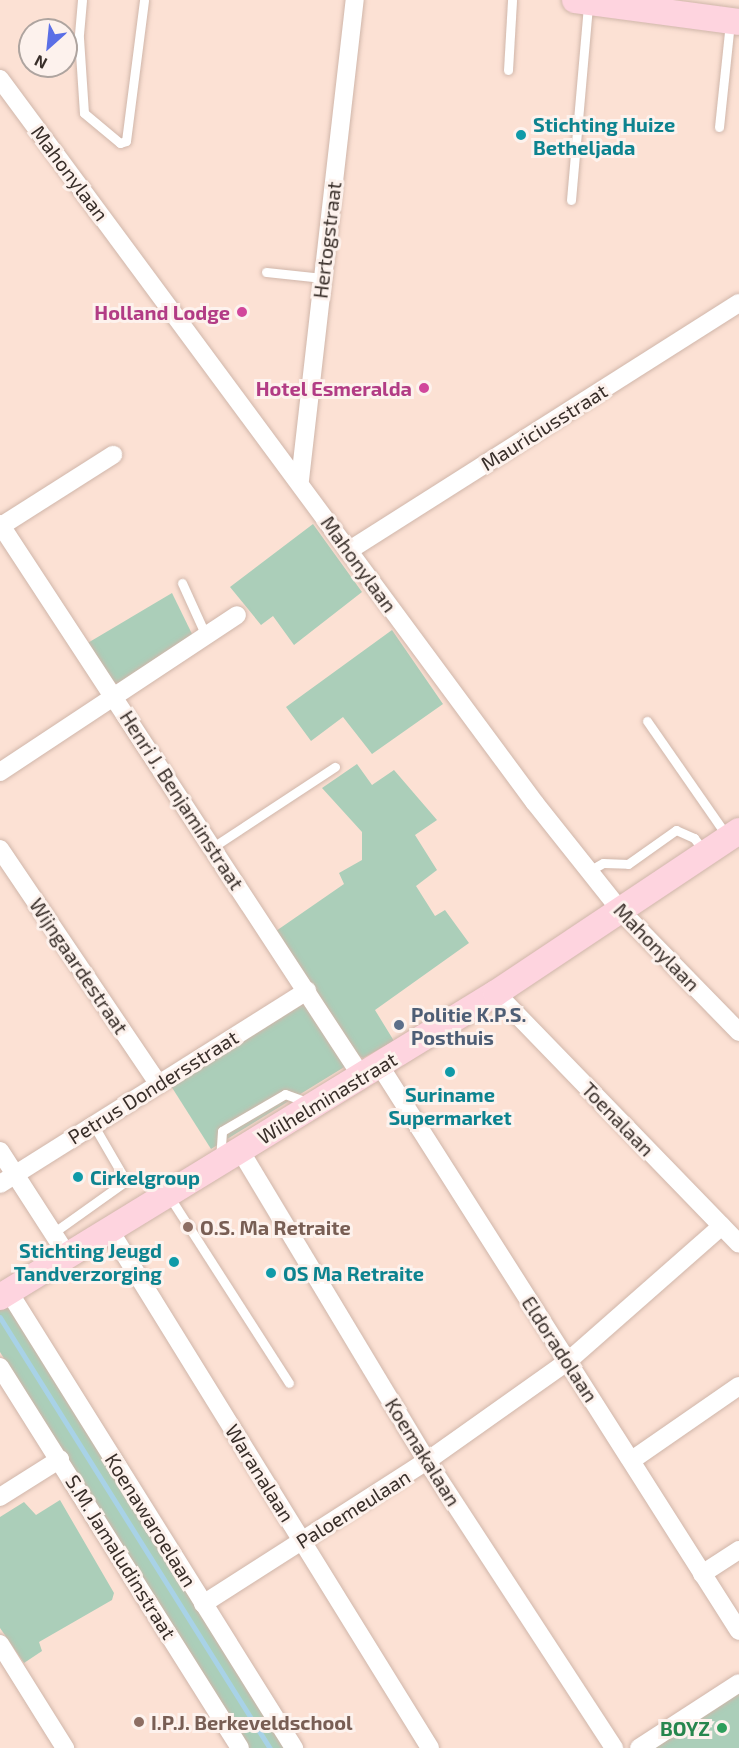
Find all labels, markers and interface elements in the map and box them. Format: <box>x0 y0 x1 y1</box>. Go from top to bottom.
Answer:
north arrow <box>18 18 78 78</box>
text: N <box>31 52 50 74</box>
place label: Stichting Huize Betheljada <box>533 112 675 159</box>
street label: Mahonylaan <box>26 121 114 225</box>
marker: Stichting Huize Betheljada <box>514 128 528 142</box>
street label: Hertogstraat <box>308 180 346 300</box>
place label: Holland Lodge <box>94 300 230 324</box>
marker: Holland Lodge <box>235 305 249 319</box>
place label: Hotel Esmeralda <box>255 376 412 400</box>
street label: Mauriciusstraat <box>476 379 612 475</box>
marker: Hotel Esmeralda <box>417 381 431 395</box>
street label: Mahonylaan <box>316 511 402 617</box>
street label: Henri J. Benjaminstraat <box>115 706 249 894</box>
street label: Wijngaardestraat <box>25 893 133 1039</box>
street label: Mahonylaan <box>609 898 705 996</box>
place label: Politie K.P.S. Posthuis <box>411 1002 526 1049</box>
marker: Politie K.P.S. Posthuis <box>392 1018 406 1032</box>
street label: Petrus Dondersstraat <box>63 1025 243 1149</box>
street label: Wilhelminastraat <box>253 1047 401 1149</box>
marker: Suriname Supermarket <box>443 1065 457 1079</box>
street label: Toenalaan <box>577 1077 659 1161</box>
place label: Suriname Supermarket <box>388 1082 512 1129</box>
place label: Cirkelgroup <box>90 1165 200 1189</box>
marker: Cirkelgroup <box>71 1170 85 1184</box>
place label: O.S. Ma Retraite <box>200 1215 351 1239</box>
marker: O.S. Ma Retraite <box>181 1220 195 1234</box>
place label: Stichting Jeugd Tandverzorging <box>14 1238 162 1285</box>
marker: Stichting Jeugd Tandverzorging <box>167 1255 181 1269</box>
place label: OS Ma Retraite <box>283 1261 424 1285</box>
marker: OS Ma Retraite <box>264 1266 278 1280</box>
street label: Eldoradolaan <box>517 1292 603 1406</box>
street label: Koemakalaan <box>380 1394 466 1510</box>
street label: Waranalaan <box>220 1420 300 1526</box>
street label: Koenawaroelaan <box>100 1449 202 1591</box>
street label: Paloemeulaan <box>292 1464 414 1554</box>
street label: S.M. Jamaludinstraat <box>61 1470 181 1644</box>
place label: I.P.J. Berkeveldschool <box>151 1710 353 1734</box>
marker: I.P.J. Berkeveldschool <box>132 1715 146 1729</box>
place label: BOYZ <box>660 1716 710 1740</box>
marker: BOYZ <box>715 1721 729 1735</box>

